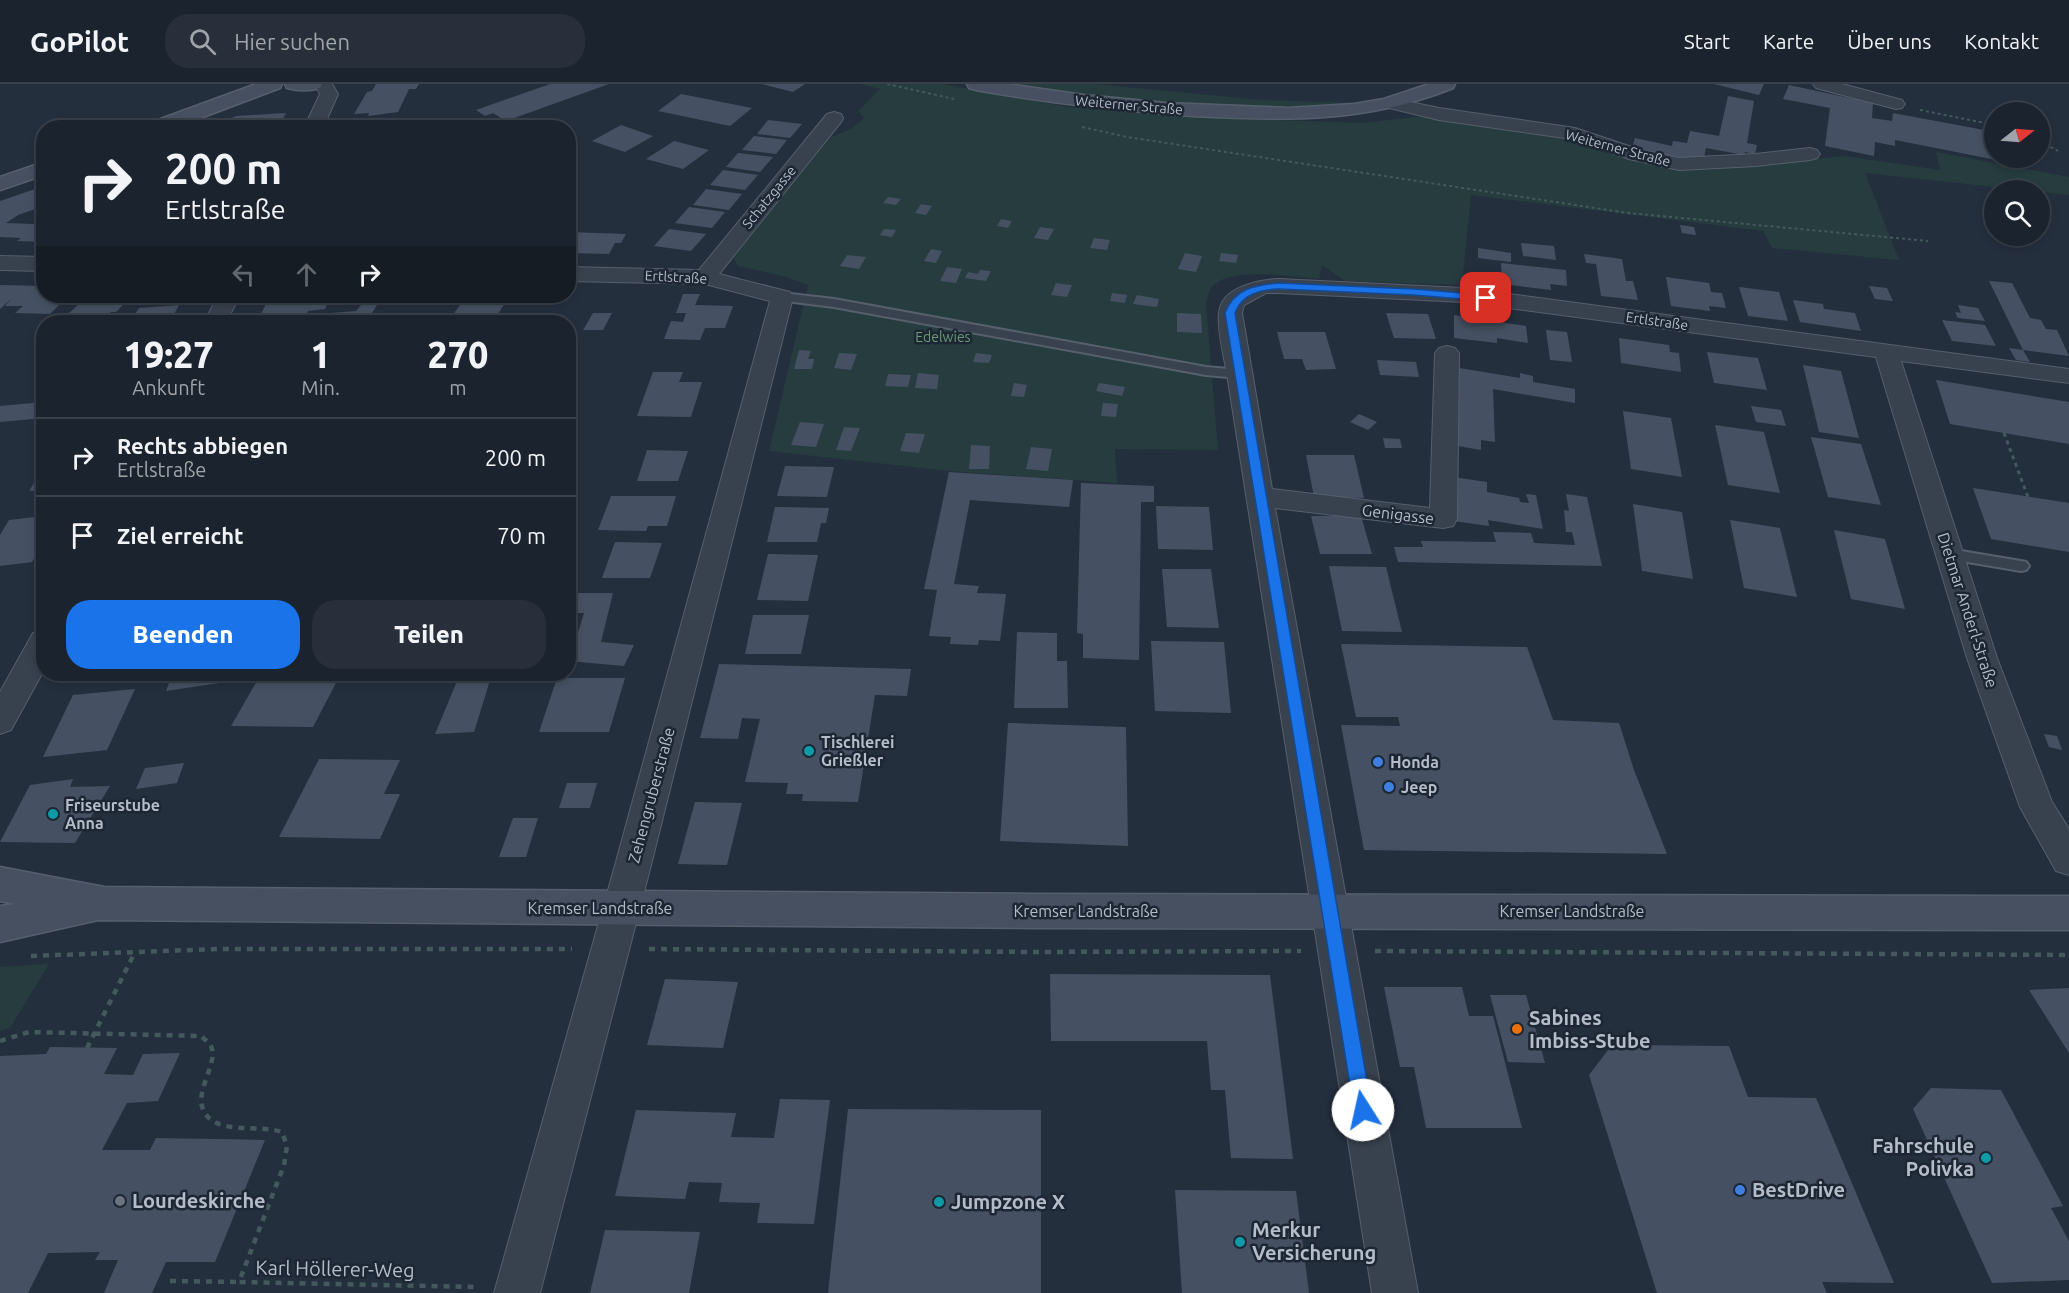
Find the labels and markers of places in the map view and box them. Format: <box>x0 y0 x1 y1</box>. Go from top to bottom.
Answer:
pin <box>1460 272 1511 323</box>
place label: Tischlerei Grießler <box>821 733 894 769</box>
marker: Tischlerei Grießler <box>802 744 816 758</box>
place label: Honda <box>1390 753 1439 771</box>
marker: Honda <box>1371 755 1385 769</box>
place label: Jeep <box>1401 778 1437 796</box>
marker: Jeep <box>1382 780 1396 794</box>
place label: Friseurstube Anna <box>65 796 160 832</box>
marker: Friseurstube Anna <box>46 807 60 821</box>
place label: Sabines Imbiss-Stube <box>1529 1006 1650 1052</box>
marker: Sabines Imbiss-Stube <box>1510 1022 1524 1036</box>
place label: Fahrschule Polivka <box>1872 1134 1974 1180</box>
marker: Fahrschule Polivka <box>1979 1151 1993 1165</box>
place label: BestDrive <box>1752 1178 1845 1201</box>
marker: BestDrive <box>1733 1183 1747 1197</box>
place label: Lourdeskirche <box>132 1189 266 1212</box>
place label: Jumpzone X <box>951 1190 1065 1213</box>
marker: Lourdeskirche <box>113 1194 127 1208</box>
marker: Jumpzone X <box>932 1195 946 1209</box>
place label: Merkur Versicherung <box>1252 1218 1376 1264</box>
marker: Merkur Versicherung <box>1233 1235 1247 1249</box>

